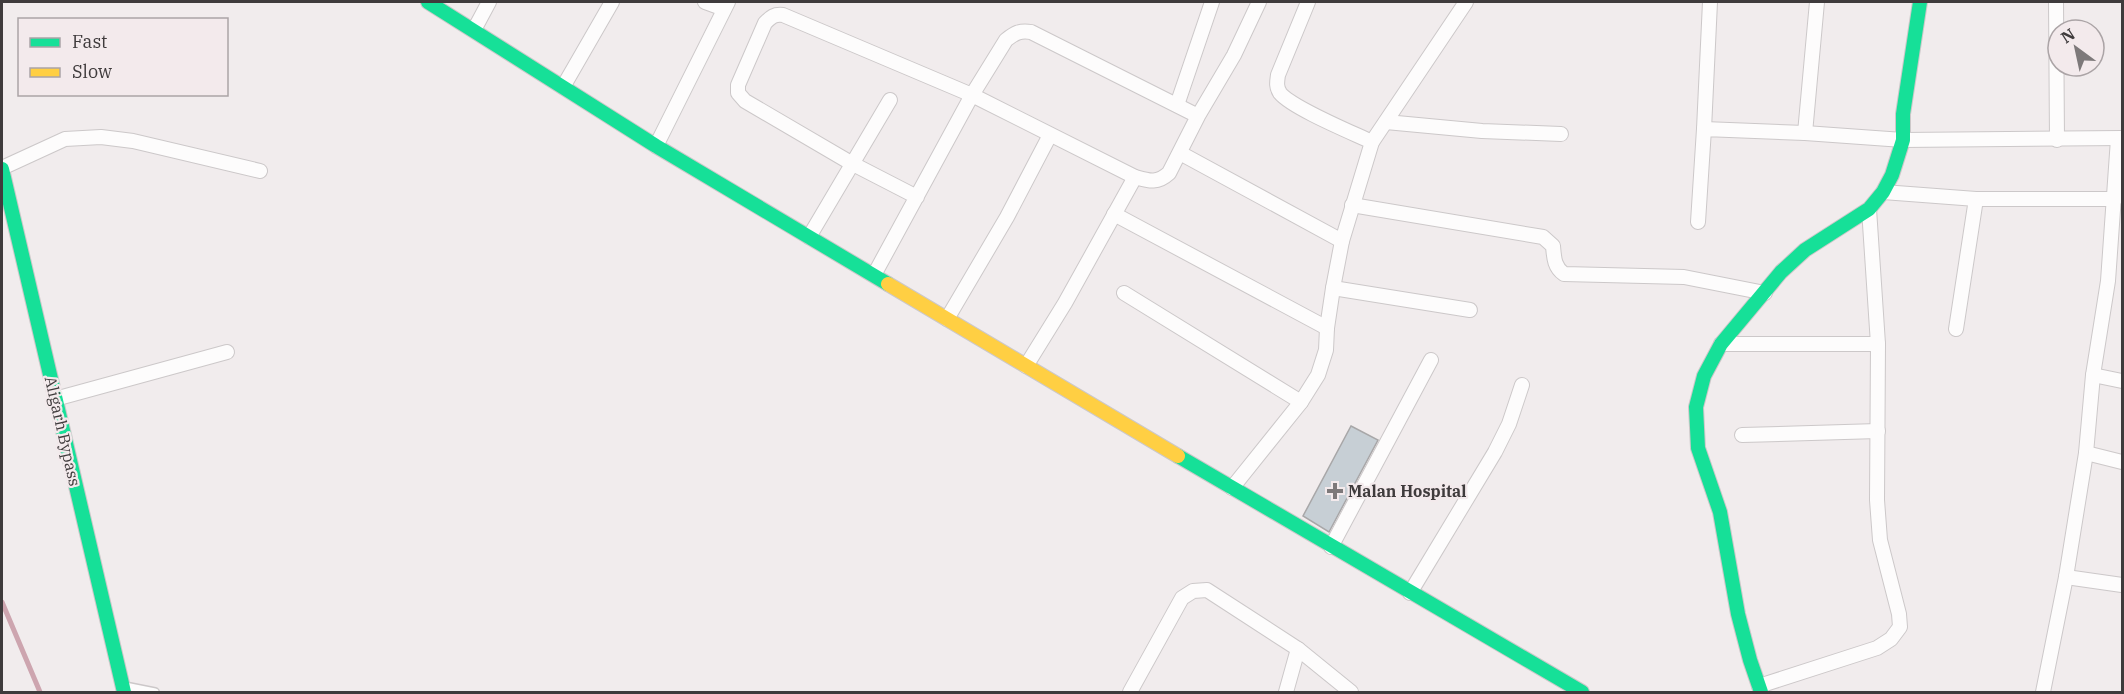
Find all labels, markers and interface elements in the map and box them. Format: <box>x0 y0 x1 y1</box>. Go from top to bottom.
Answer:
legend <box>18 18 228 96</box>
north arrow <box>2046 18 2106 78</box>
text: N <box>2057 24 2079 47</box>
text: Fast <box>72 30 107 53</box>
text: Slow <box>72 60 112 83</box>
street label: Aligarh Bypass <box>41 374 85 488</box>
place label: Malan Hospital <box>1348 481 1466 501</box>
marker: Malan Hospital <box>1326 482 1344 500</box>

